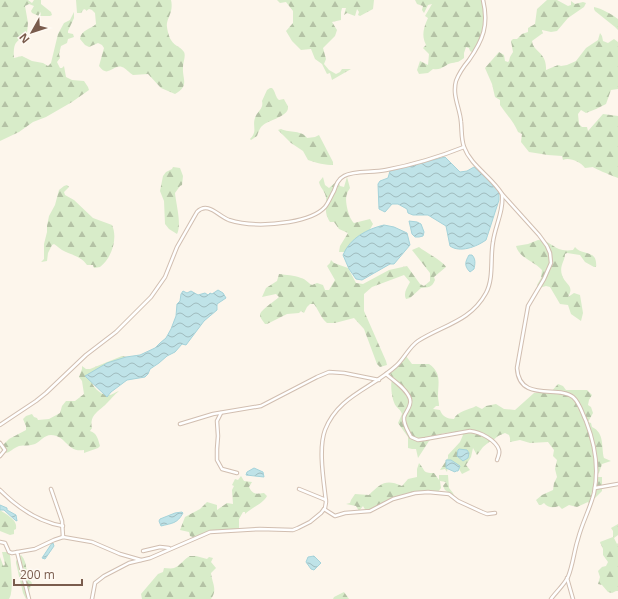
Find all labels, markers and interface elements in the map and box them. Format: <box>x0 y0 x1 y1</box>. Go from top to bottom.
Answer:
north arrow <box>12 12 52 52</box>
text: N <box>15 30 32 47</box>
scale bar <box>14 561 82 587</box>
text: 200 m <box>20 566 55 583</box>

